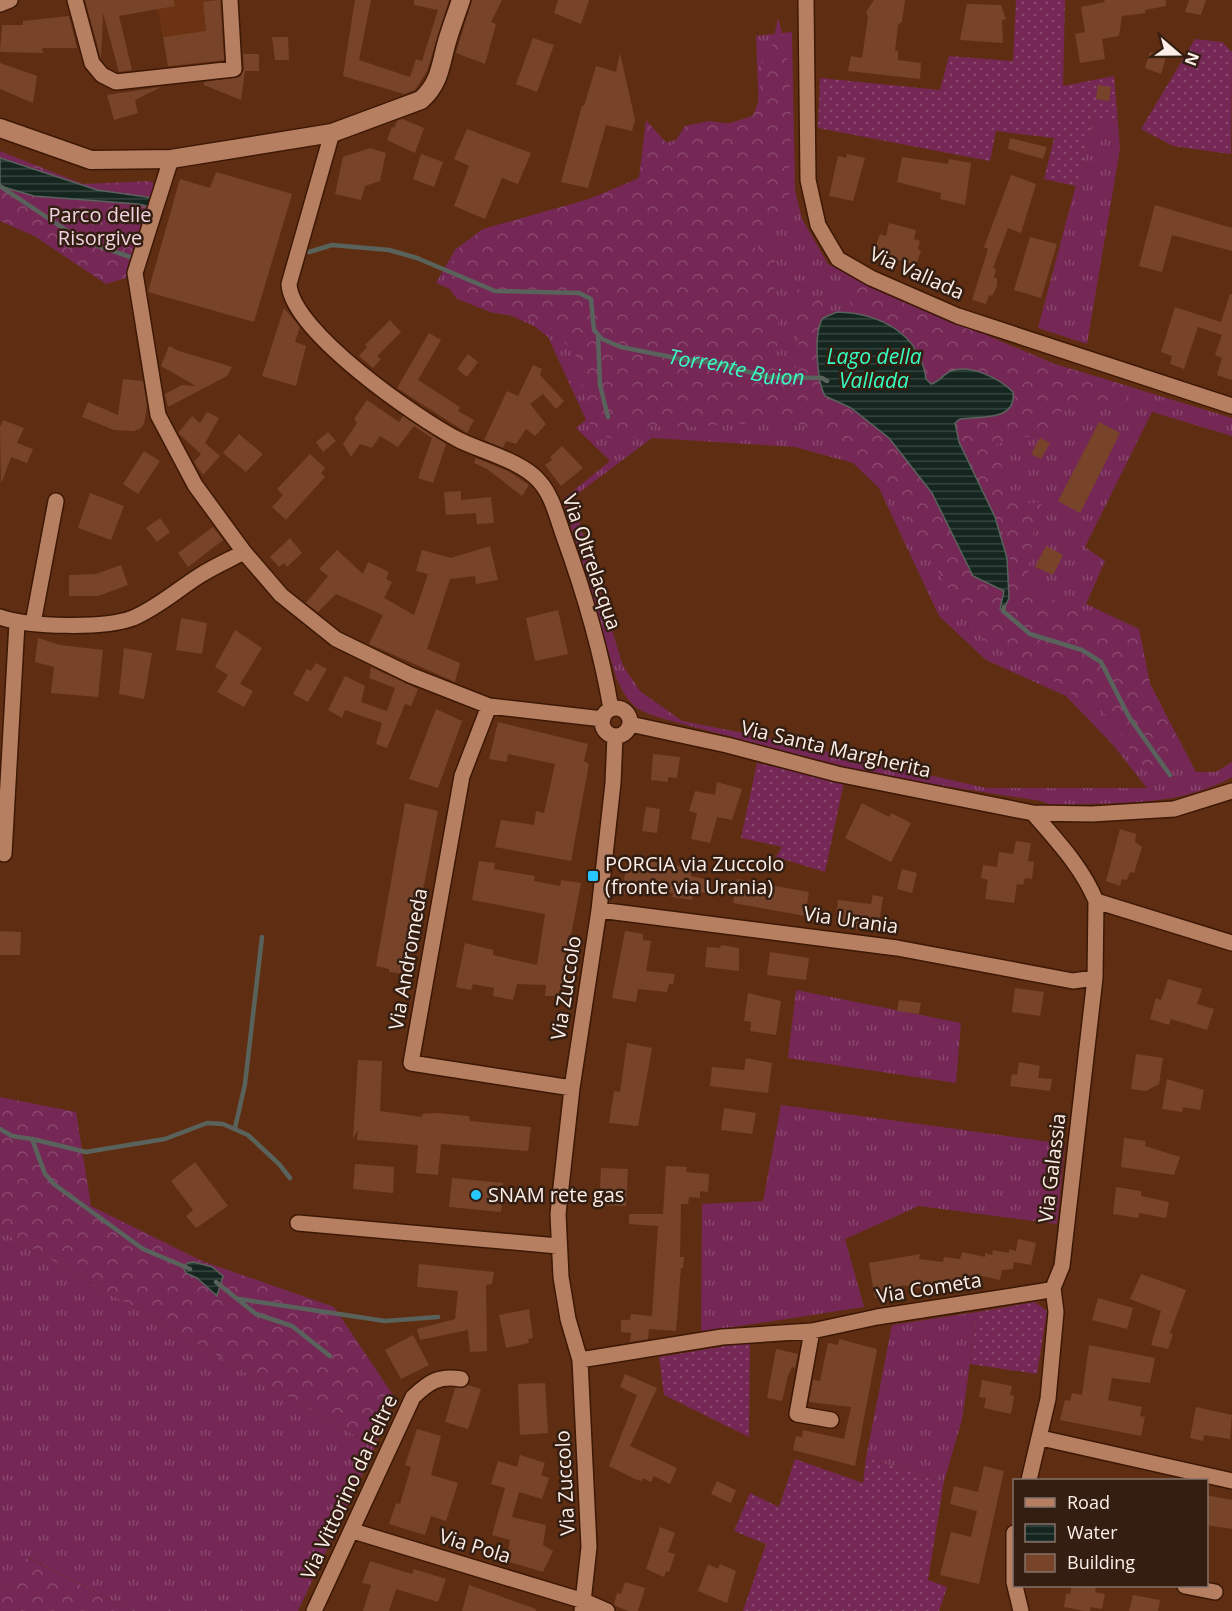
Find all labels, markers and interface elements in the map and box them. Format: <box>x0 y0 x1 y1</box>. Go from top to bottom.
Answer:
north arrow <box>1148 24 1208 84</box>
text: N <box>1180 49 1205 69</box>
park label: Parco delle Risorgive <box>49 201 151 251</box>
street label: Via Vallada <box>866 240 969 305</box>
water label: Torrente Buion <box>666 342 805 391</box>
water label: Lago della Vallada <box>826 342 922 394</box>
street label: Via Oltrelacqua <box>557 490 628 633</box>
street label: Via Santa Margherita <box>738 714 934 784</box>
place label: PORCIA via Zuccolo (fronte via Urania) <box>605 850 784 900</box>
marker: PORCIA via Zuccolo (fronte via Urania) <box>586 869 600 883</box>
street label: Via Andromeda <box>382 886 433 1032</box>
street label: Via Urania <box>802 899 900 940</box>
street label: Via Zuccolo <box>544 934 587 1042</box>
street label: Via Galassia <box>1031 1112 1072 1224</box>
place label: SNAM rete gas <box>488 1181 624 1208</box>
marker: SNAM rete gas <box>469 1188 483 1202</box>
street label: Via Cometa <box>875 1266 983 1309</box>
street label: Via Vittorino da Feltre <box>294 1390 403 1584</box>
street label: Via Zuccolo <box>548 1430 581 1536</box>
legend <box>1013 1479 1208 1587</box>
text: Road <box>1067 1490 1110 1514</box>
text: Water <box>1067 1520 1118 1544</box>
street label: Via Pola <box>436 1522 514 1569</box>
text: Building <box>1067 1550 1135 1574</box>

